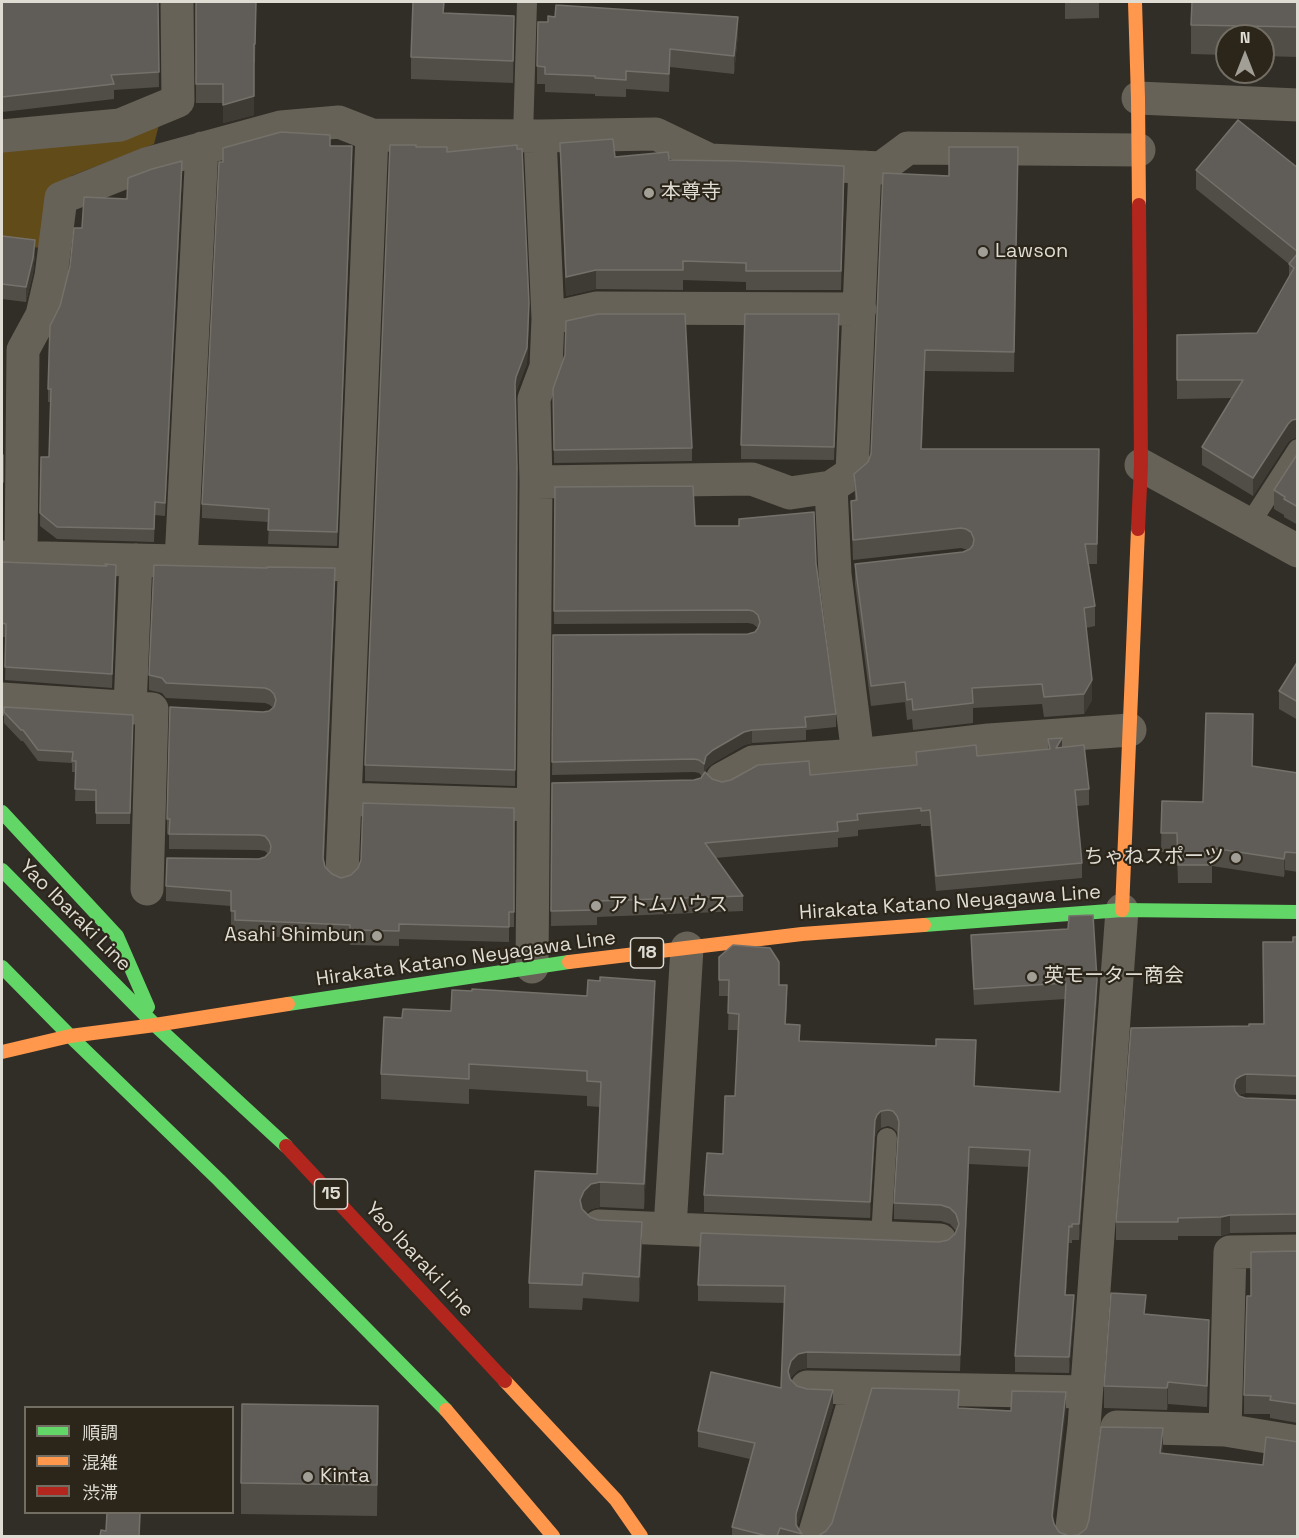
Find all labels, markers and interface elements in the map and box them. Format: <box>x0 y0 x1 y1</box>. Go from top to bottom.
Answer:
north arrow <box>1215 24 1275 84</box>
text: N <box>1240 27 1250 48</box>
place label: 本尊寺 <box>661 181 721 205</box>
marker: 本尊寺 <box>642 186 656 200</box>
place label: Lawson <box>995 240 1068 264</box>
marker: Lawson <box>976 245 990 259</box>
place label: ちゃねスポーツ <box>1084 846 1224 870</box>
marker: ちゃねスポーツ <box>1229 851 1243 865</box>
street label: Yao Ibaraki Line <box>14 855 136 977</box>
street label: Hirakata Katano Neyagawa Line <box>798 880 1102 926</box>
place label: アトムハウス <box>608 894 728 918</box>
marker: アトムハウス <box>589 899 603 913</box>
place label: Asahi Shimbun <box>224 924 365 948</box>
street label: Hirakata Katano Neyagawa Line <box>315 926 617 992</box>
marker: Asahi Shimbun <box>370 929 384 943</box>
road number: 18 <box>630 938 664 968</box>
place label: 英モーター商会 <box>1044 965 1184 989</box>
marker: 英モーター商会 <box>1025 970 1039 984</box>
road number: 15 <box>314 1179 348 1209</box>
street label: Yao Ibaraki Line <box>360 1198 478 1322</box>
legend <box>24 1406 234 1514</box>
text: 順調 <box>82 1421 118 1444</box>
text: 混雑 <box>82 1451 118 1474</box>
place label: Kinta <box>320 1465 370 1489</box>
marker: Kinta <box>301 1470 315 1484</box>
text: 渋滞 <box>82 1481 118 1504</box>

